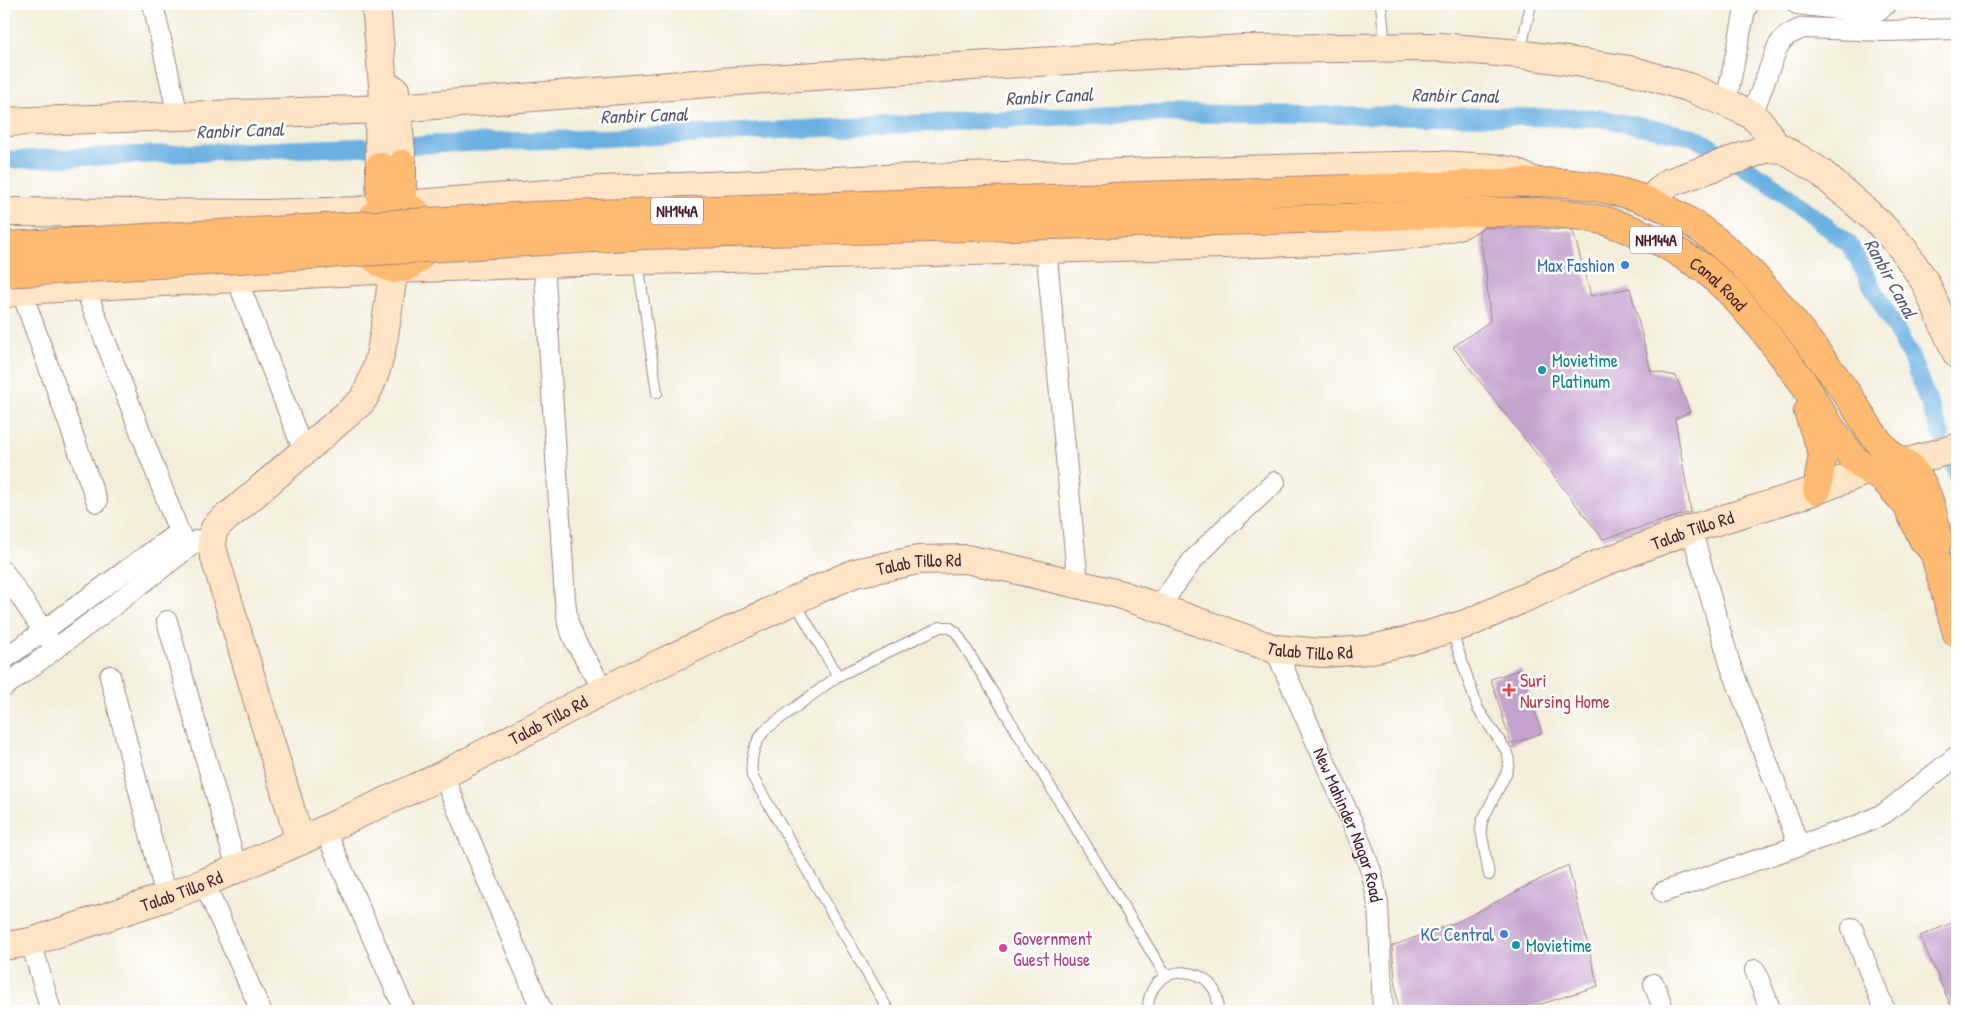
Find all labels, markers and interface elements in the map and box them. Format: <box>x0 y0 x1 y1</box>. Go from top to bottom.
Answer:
water label: Ranbir Canal <box>1005 81 1094 111</box>
water label: Ranbir Canal <box>1411 81 1500 109</box>
water label: Ranbir Canal <box>600 100 689 130</box>
water label: Ranbir Canal <box>196 115 285 145</box>
road number: NH144A <box>651 198 703 225</box>
road number: NH144A <box>1630 226 1682 254</box>
water label: Ranbir Canal <box>1858 233 1924 323</box>
street label: Canal Road <box>1685 250 1753 316</box>
place label: Max Fashion <box>1537 253 1615 278</box>
marker: Max Fashion <box>1619 259 1631 271</box>
place label: Movietime Platinum <box>1552 348 1618 394</box>
marker: Movietime Platinum <box>1536 364 1548 376</box>
street label: Talab Tillo Rd <box>1647 504 1737 556</box>
street label: Talab Tillo Rd <box>874 547 961 581</box>
street label: Talab Tillo Rd <box>1263 635 1353 666</box>
place label: Suri Nursing Home <box>1520 668 1610 714</box>
marker: Suri Nursing Home <box>1502 683 1516 697</box>
street label: Talab Tillo Rd <box>504 689 592 751</box>
street label: New Mahinder Nagar Road <box>1308 743 1390 904</box>
street label: Talab Tillo Rd <box>137 864 226 917</box>
place label: KC Central <box>1420 922 1494 947</box>
place label: Government Guest House <box>1013 926 1093 972</box>
marker: KC Central <box>1498 928 1510 940</box>
place label: Movietime <box>1526 933 1592 958</box>
marker: Movietime <box>1510 939 1522 951</box>
marker: Government Guest House <box>997 942 1009 954</box>

